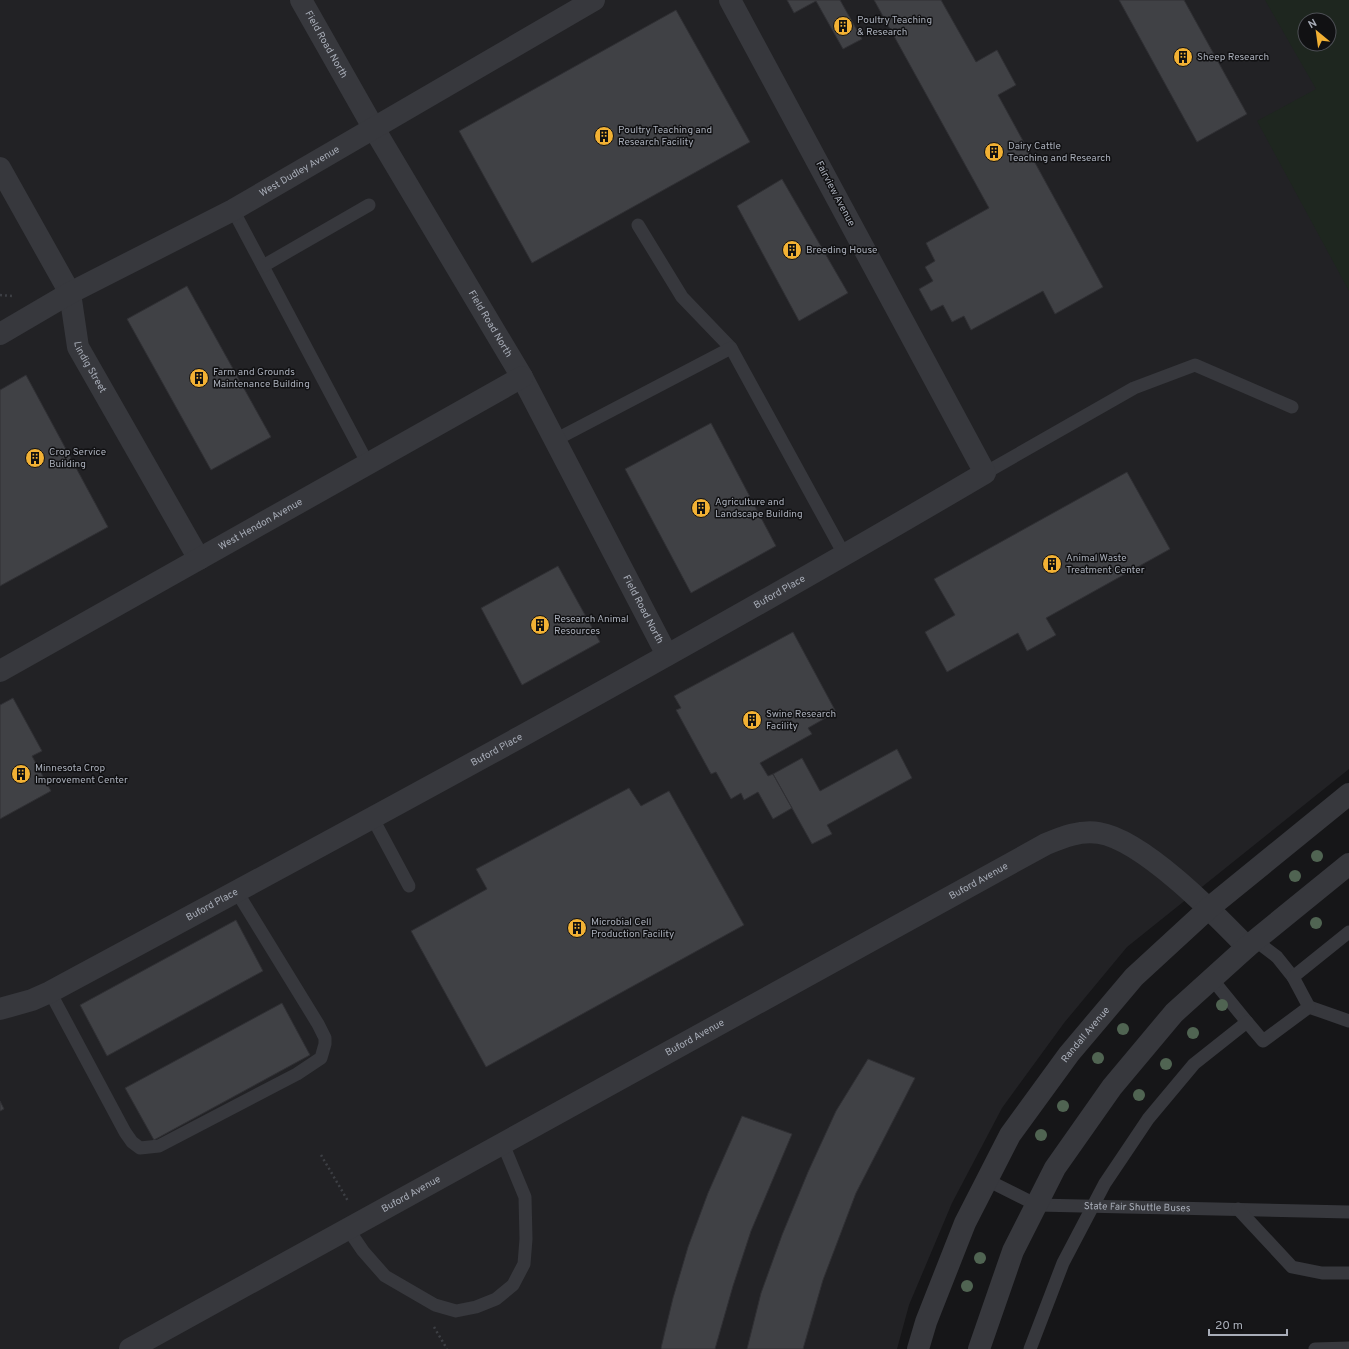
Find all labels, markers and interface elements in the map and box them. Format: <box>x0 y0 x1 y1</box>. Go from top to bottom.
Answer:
street label: Field Road North <box>302 8 350 80</box>
north arrow <box>1297 12 1337 52</box>
place label: Poultry Teaching & Research <box>857 14 932 39</box>
building icon: Poultry Teaching & Research <box>832 15 854 37</box>
text: N <box>1306 16 1319 32</box>
building icon: Sheep Research <box>1172 46 1194 68</box>
place label: Sheep Research <box>1197 51 1269 64</box>
place label: Poultry Teaching and Research Facility <box>618 124 712 149</box>
building icon: Poultry Teaching and Research Facility <box>593 125 615 147</box>
place label: Dairy Cattle Teaching and Research <box>1008 140 1111 165</box>
building icon: Dairy Cattle Teaching and Research <box>983 141 1005 163</box>
street label: West Dudley Avenue <box>257 143 342 200</box>
street label: Fairview Avenue <box>812 159 858 229</box>
building icon: Breeding House <box>781 239 803 261</box>
place label: Breeding House <box>806 244 877 257</box>
street label: Field Road North <box>465 288 515 360</box>
street label: Lindig Street <box>71 340 110 396</box>
place label: Farm and Grounds Maintenance Building <box>213 366 310 391</box>
building icon: Farm and Grounds Maintenance Building <box>188 367 210 389</box>
place label: Crop Service Building <box>49 446 106 471</box>
building icon: Crop Service Building <box>24 447 46 469</box>
street label: West Hendon Avenue <box>216 495 305 553</box>
place label: Agriculture and Landscape Building <box>715 496 803 521</box>
building icon: Agriculture and Landscape Building <box>690 497 712 519</box>
place label: Animal Waste Treatment Center <box>1066 552 1145 577</box>
building icon: Animal Waste Treatment Center <box>1041 553 1063 575</box>
street label: Buford Place <box>751 572 808 612</box>
street label: Field Road North <box>620 573 666 646</box>
place label: Research Animal Resources <box>554 613 629 638</box>
building icon: Research Animal Resources <box>529 614 551 636</box>
place label: Swine Research Facility <box>766 708 836 733</box>
building icon: Swine Research Facility <box>741 709 763 731</box>
street label: Buford Place <box>468 730 525 769</box>
place label: Minnesota Crop Improvement Center <box>35 762 128 787</box>
building icon: Minnesota Crop Improvement Center <box>10 763 32 785</box>
street label: Buford Avenue <box>947 860 1010 903</box>
street label: Buford Place <box>184 885 240 924</box>
place label: Microbial Cell Production Facility <box>591 916 674 941</box>
building icon: Microbial Cell Production Facility <box>566 917 588 939</box>
street label: Randall Avenue <box>1058 1004 1113 1065</box>
street label: Buford Avenue <box>663 1016 727 1059</box>
street label: Buford Avenue <box>379 1173 443 1216</box>
street label: State Fair Shuttle Buses <box>1084 1200 1191 1215</box>
scale bar <box>1209 1311 1287 1337</box>
text: 20 m <box>1215 1318 1243 1334</box>

